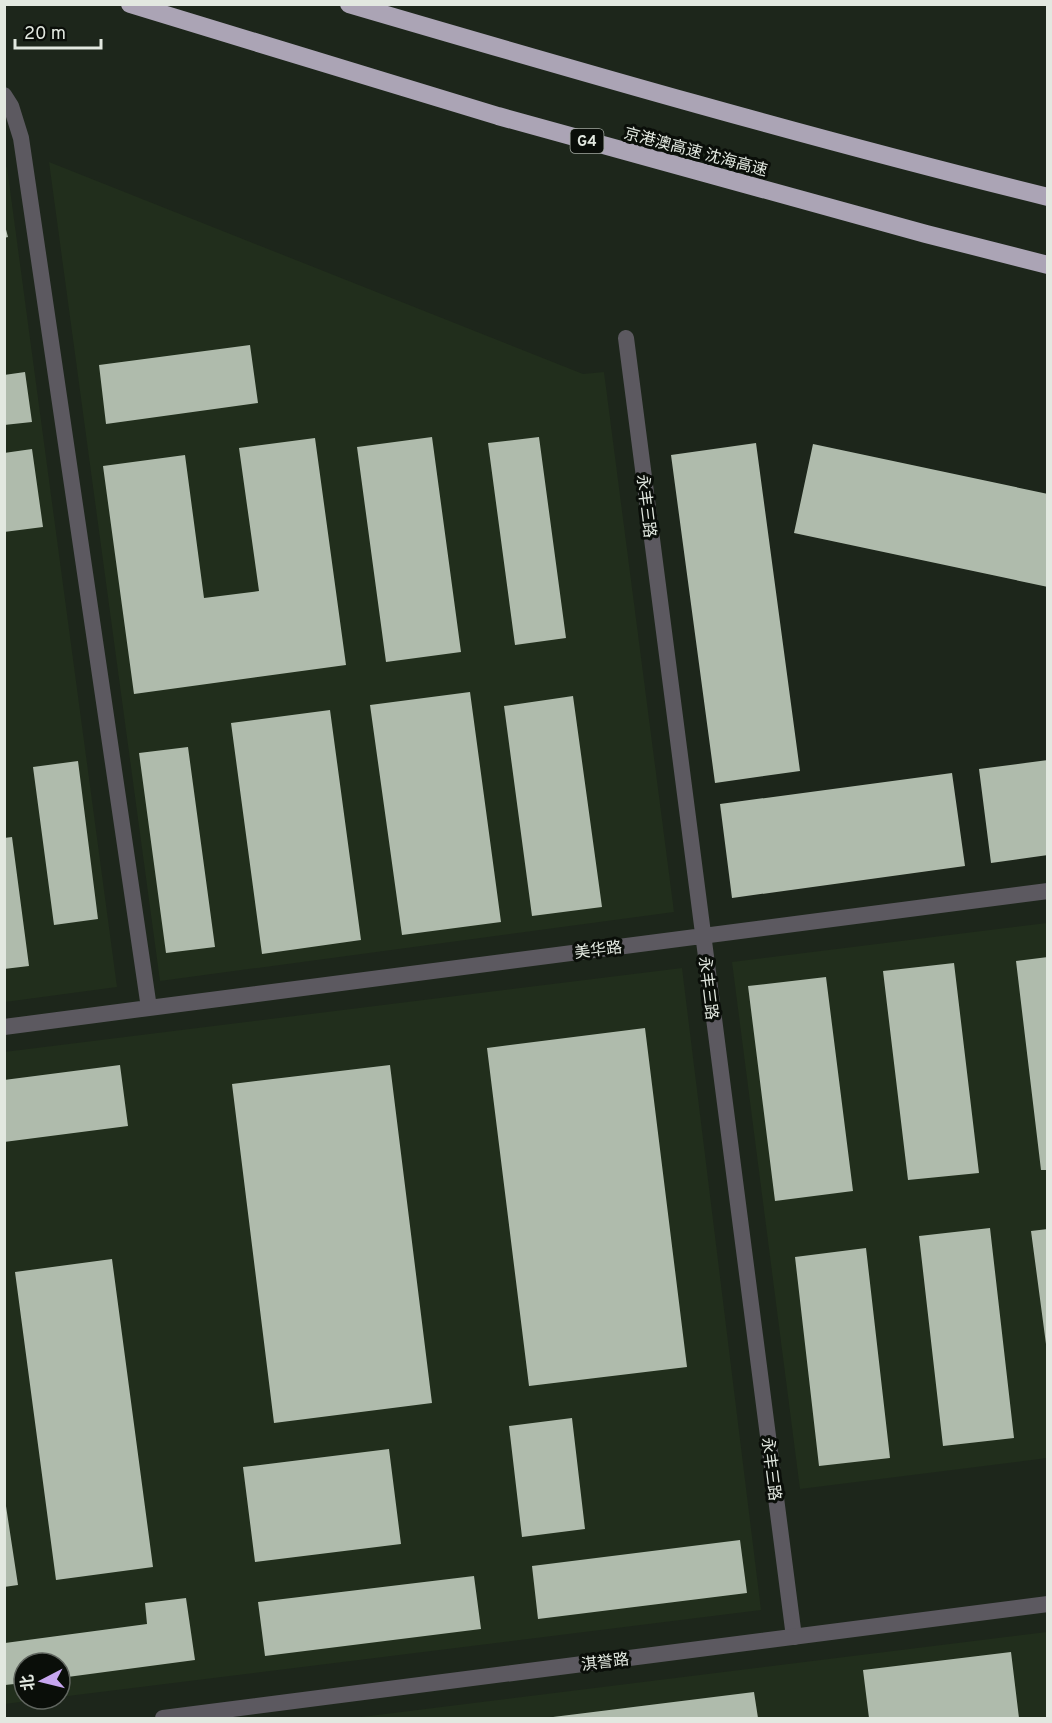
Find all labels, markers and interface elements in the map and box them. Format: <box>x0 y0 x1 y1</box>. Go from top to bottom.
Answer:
scale bar <box>15 12 100 50</box>
text: 20 m <box>24 23 66 46</box>
street label: 京港澳高速 沈海高速 <box>622 124 769 182</box>
road number: G4 <box>570 129 604 153</box>
street label: 永丰三路 <box>631 473 659 539</box>
street label: 美华路 <box>573 938 623 964</box>
street label: 永丰三路 <box>693 955 721 1021</box>
street label: 永丰三路 <box>756 1436 784 1502</box>
street label: 淇誉路 <box>580 1650 630 1676</box>
north arrow <box>12 1651 72 1711</box>
text: 北 <box>18 1673 40 1692</box>

